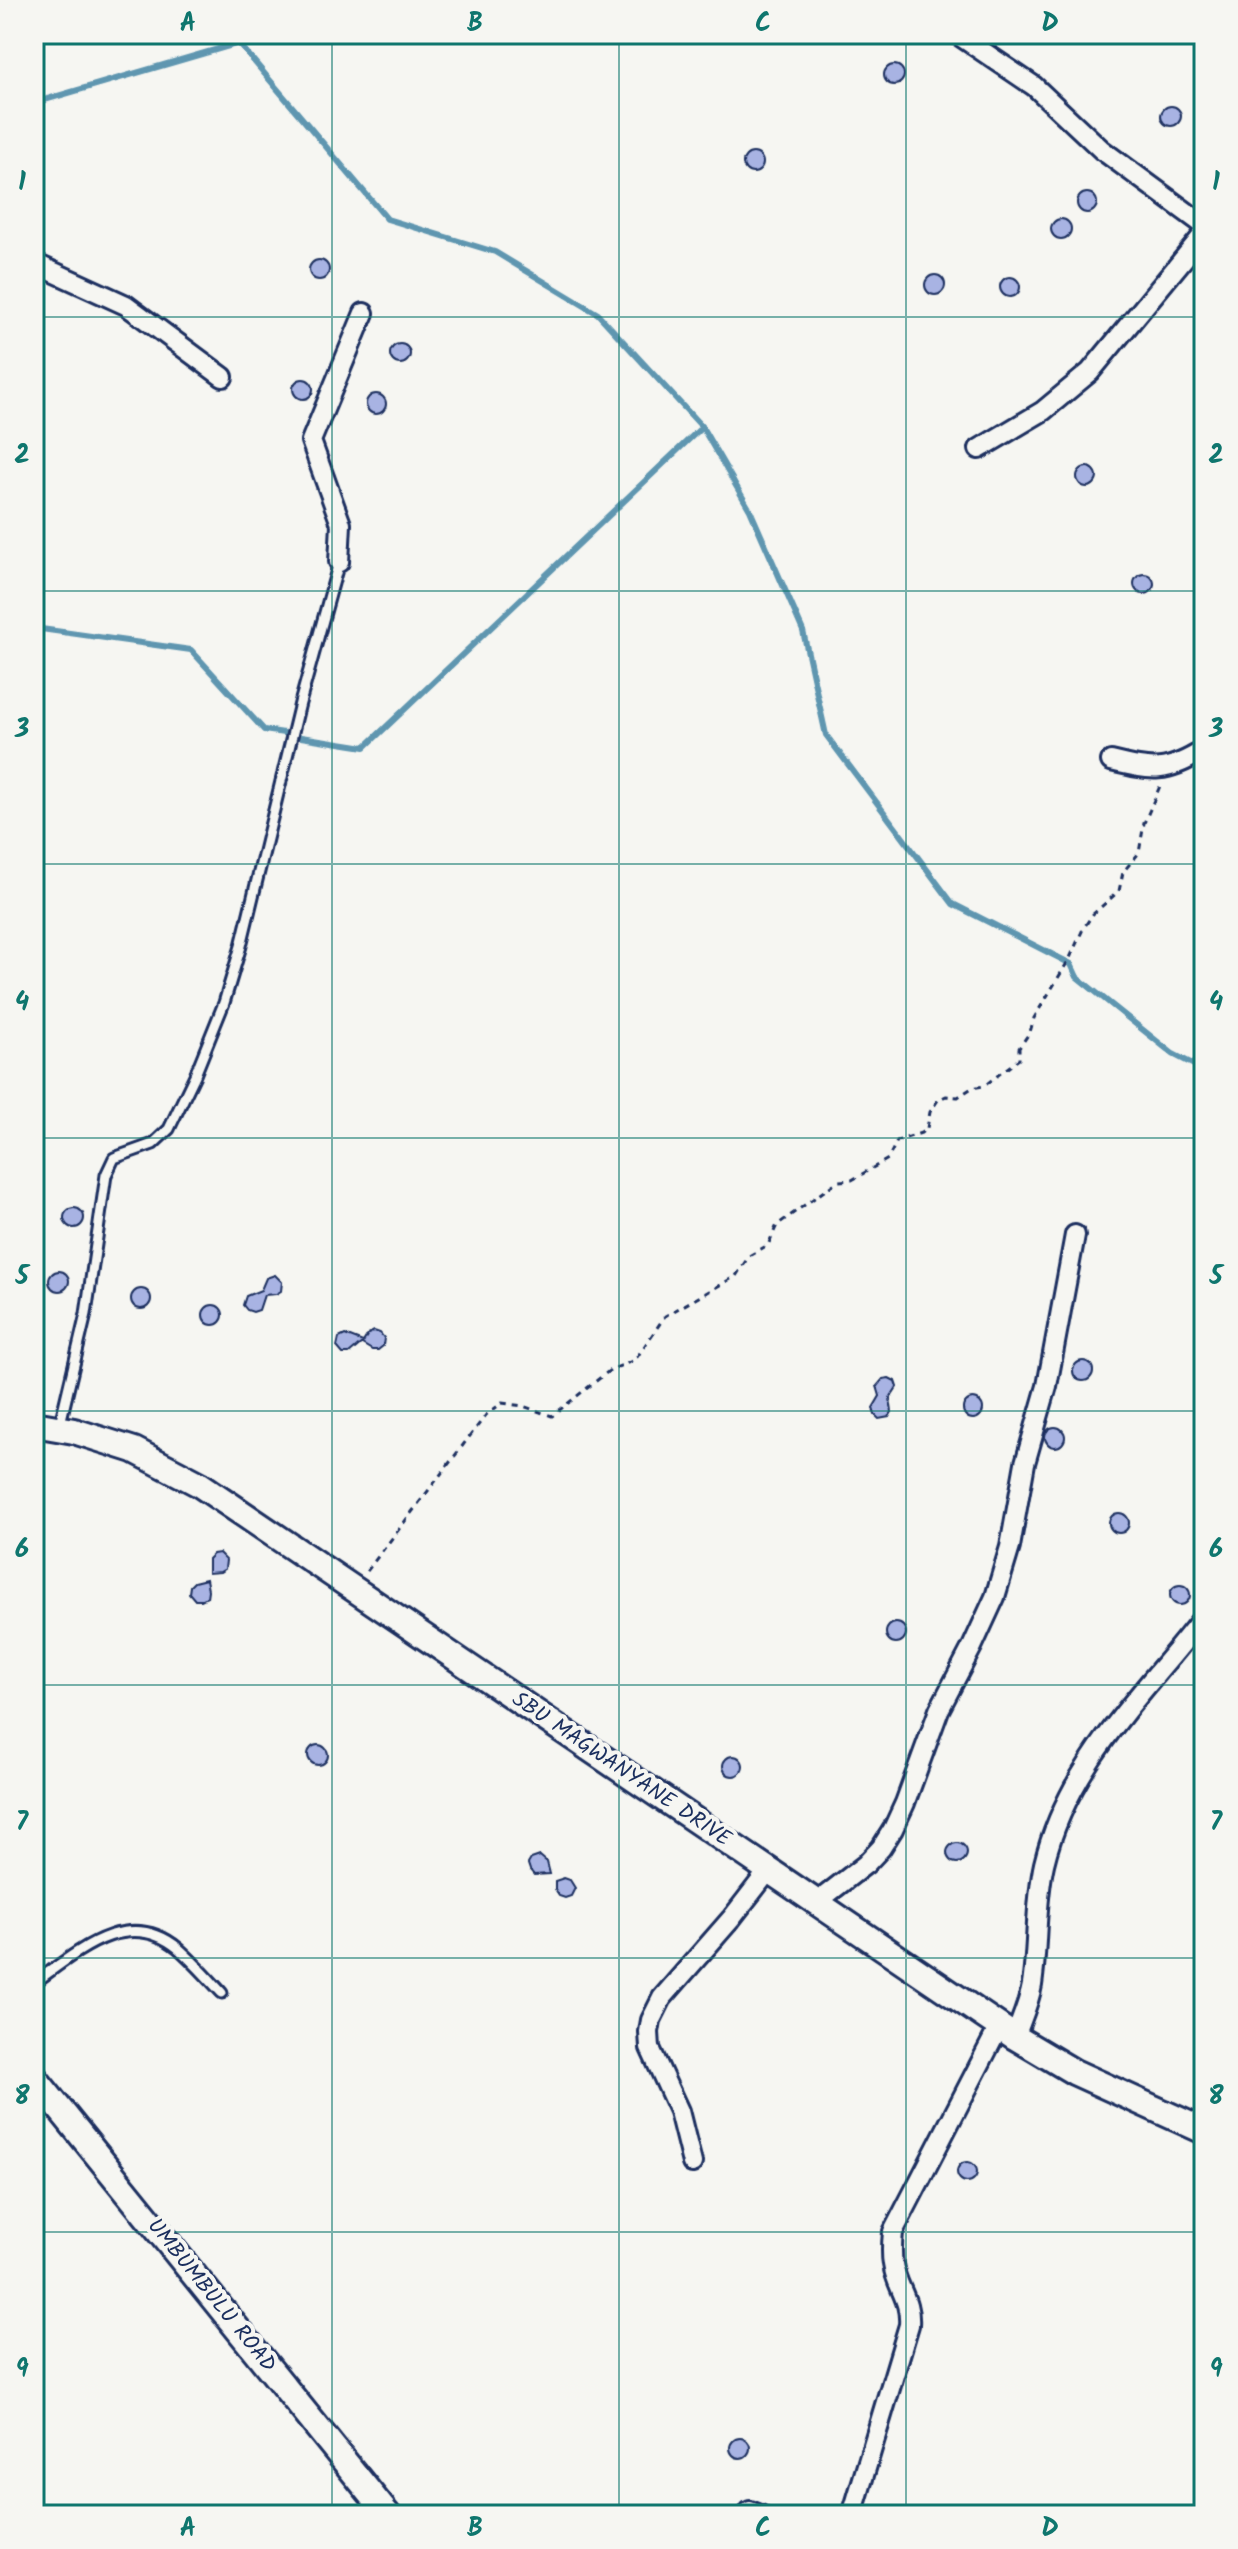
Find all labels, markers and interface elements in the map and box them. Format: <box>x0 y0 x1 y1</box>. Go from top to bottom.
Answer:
text: A <box>180 3 196 45</box>
text: B <box>467 3 483 45</box>
text: C <box>755 3 771 45</box>
text: D <box>1041 3 1059 45</box>
text: 1 <box>18 162 26 204</box>
text: 1 <box>1212 162 1220 204</box>
text: 2 <box>14 435 30 477</box>
text: 2 <box>1208 435 1224 477</box>
text: 3 <box>14 709 29 751</box>
text: 3 <box>1208 709 1223 751</box>
text: 4 <box>15 982 29 1024</box>
text: 4 <box>1209 982 1223 1024</box>
text: 5 <box>14 1256 30 1298</box>
text: 5 <box>1208 1256 1224 1298</box>
text: 6 <box>15 1529 29 1571</box>
text: 6 <box>1209 1529 1223 1571</box>
street label: SBU MAGWANYANE DRIVE <box>504 1683 739 1857</box>
text: 7 <box>16 1802 29 1844</box>
text: 7 <box>1210 1802 1223 1844</box>
text: 8 <box>14 2076 30 2118</box>
text: 8 <box>1208 2076 1224 2118</box>
street label: UMBUMBULU ROAD <box>138 2211 284 2381</box>
text: 9 <box>15 2349 29 2391</box>
text: 9 <box>1209 2349 1223 2391</box>
text: A <box>180 2508 196 2549</box>
text: B <box>467 2508 483 2549</box>
text: C <box>755 2508 771 2549</box>
text: D <box>1041 2508 1059 2549</box>

